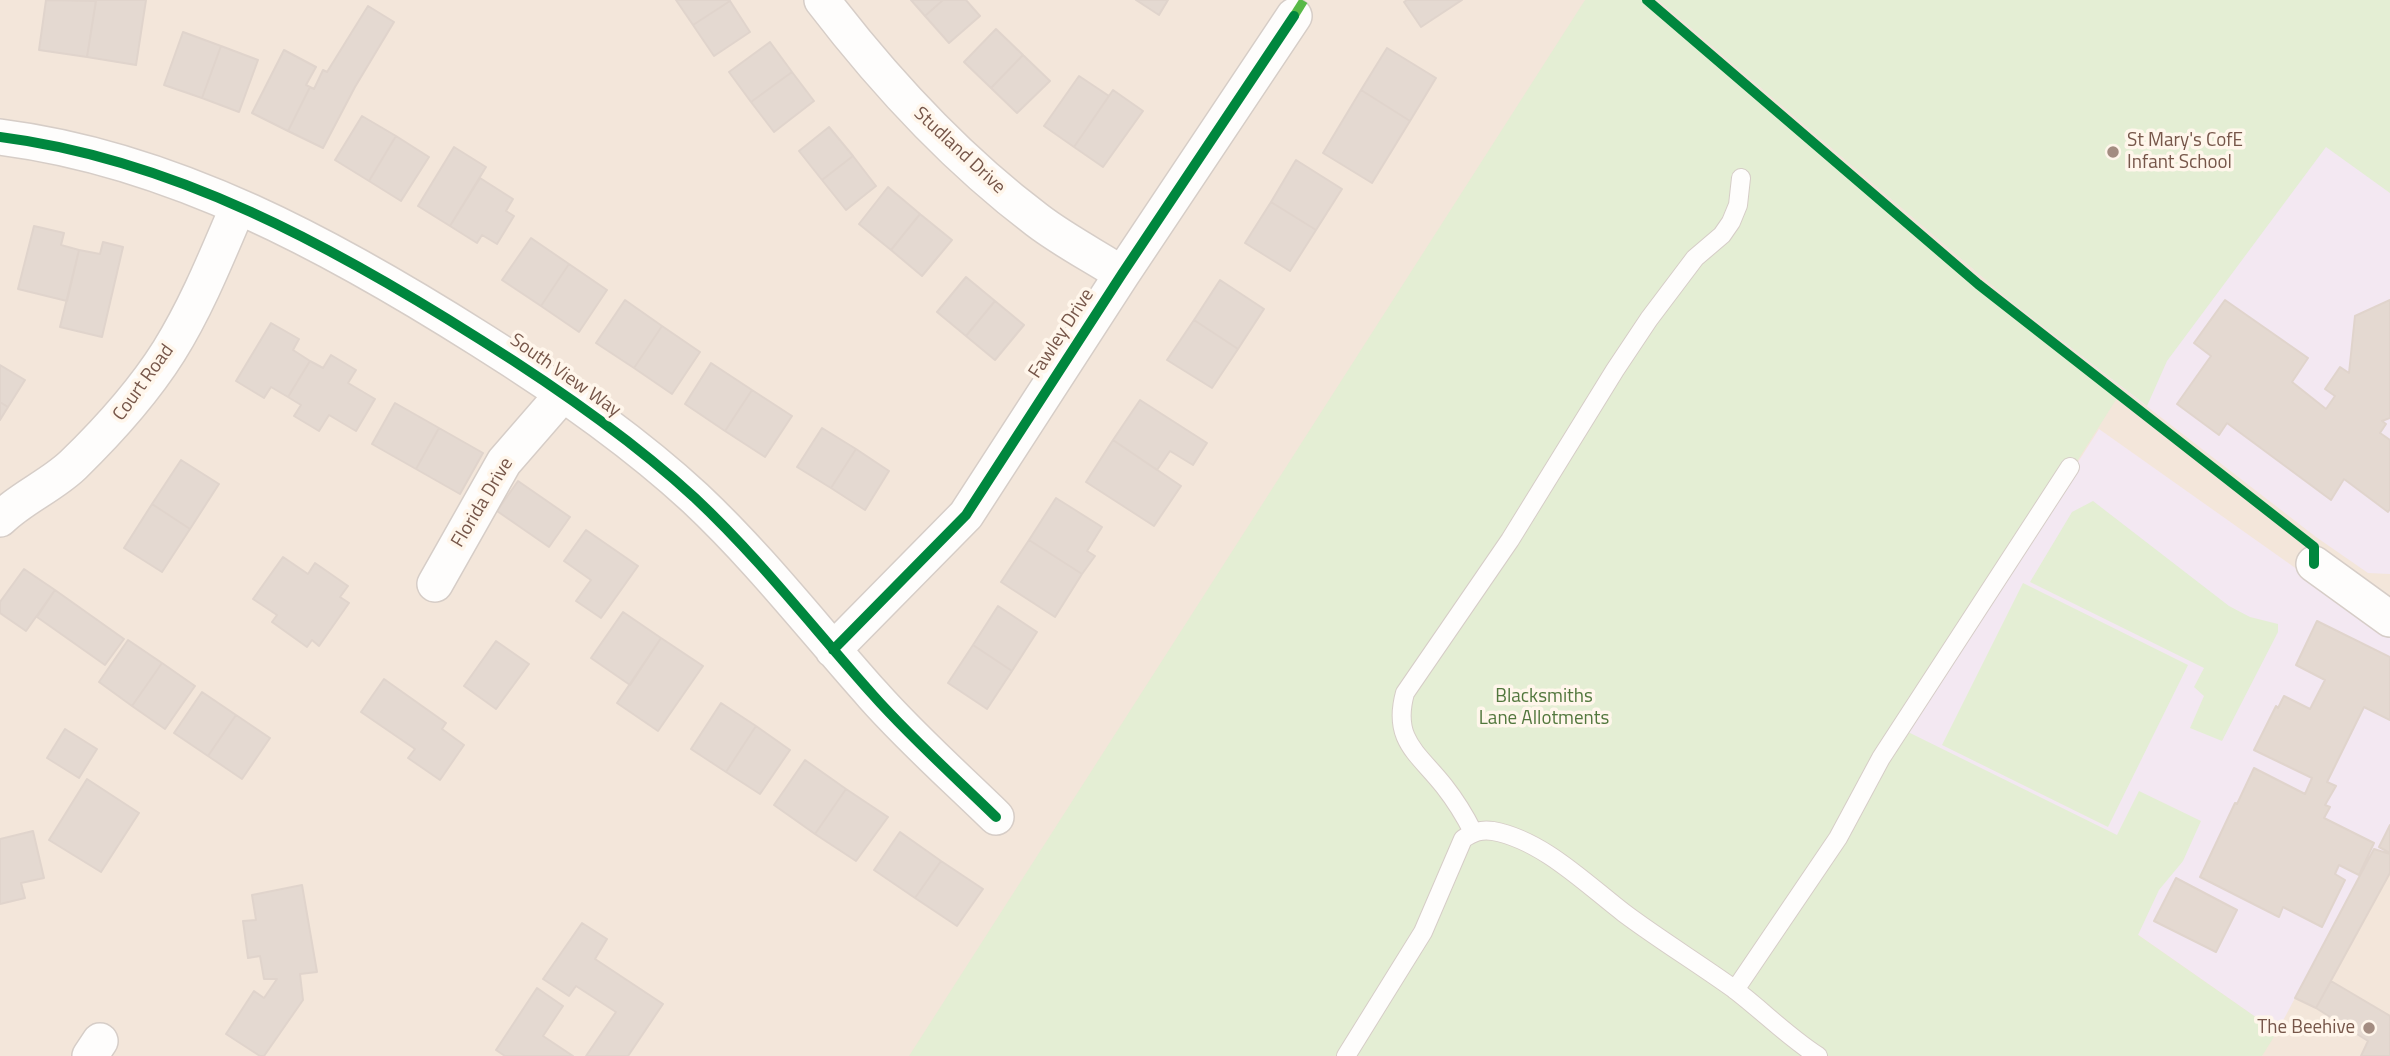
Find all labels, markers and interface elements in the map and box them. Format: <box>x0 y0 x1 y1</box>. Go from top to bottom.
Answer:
street label: Studland Drive <box>909 103 1009 199</box>
place label: St Mary's CofE Infant School <box>2127 130 2243 174</box>
marker: St Mary's CofE Infant School <box>2105 144 2121 160</box>
street label: Fawley Drive <box>1025 285 1099 383</box>
street label: South View Way <box>505 329 625 423</box>
street label: Court Road <box>109 340 179 426</box>
street label: Florida Drive <box>447 454 519 552</box>
park label: Blacksmiths Lane Allotments <box>1479 686 1609 730</box>
place label: The Beehive <box>2257 1017 2355 1039</box>
marker: The Beehive <box>2361 1020 2377 1036</box>

